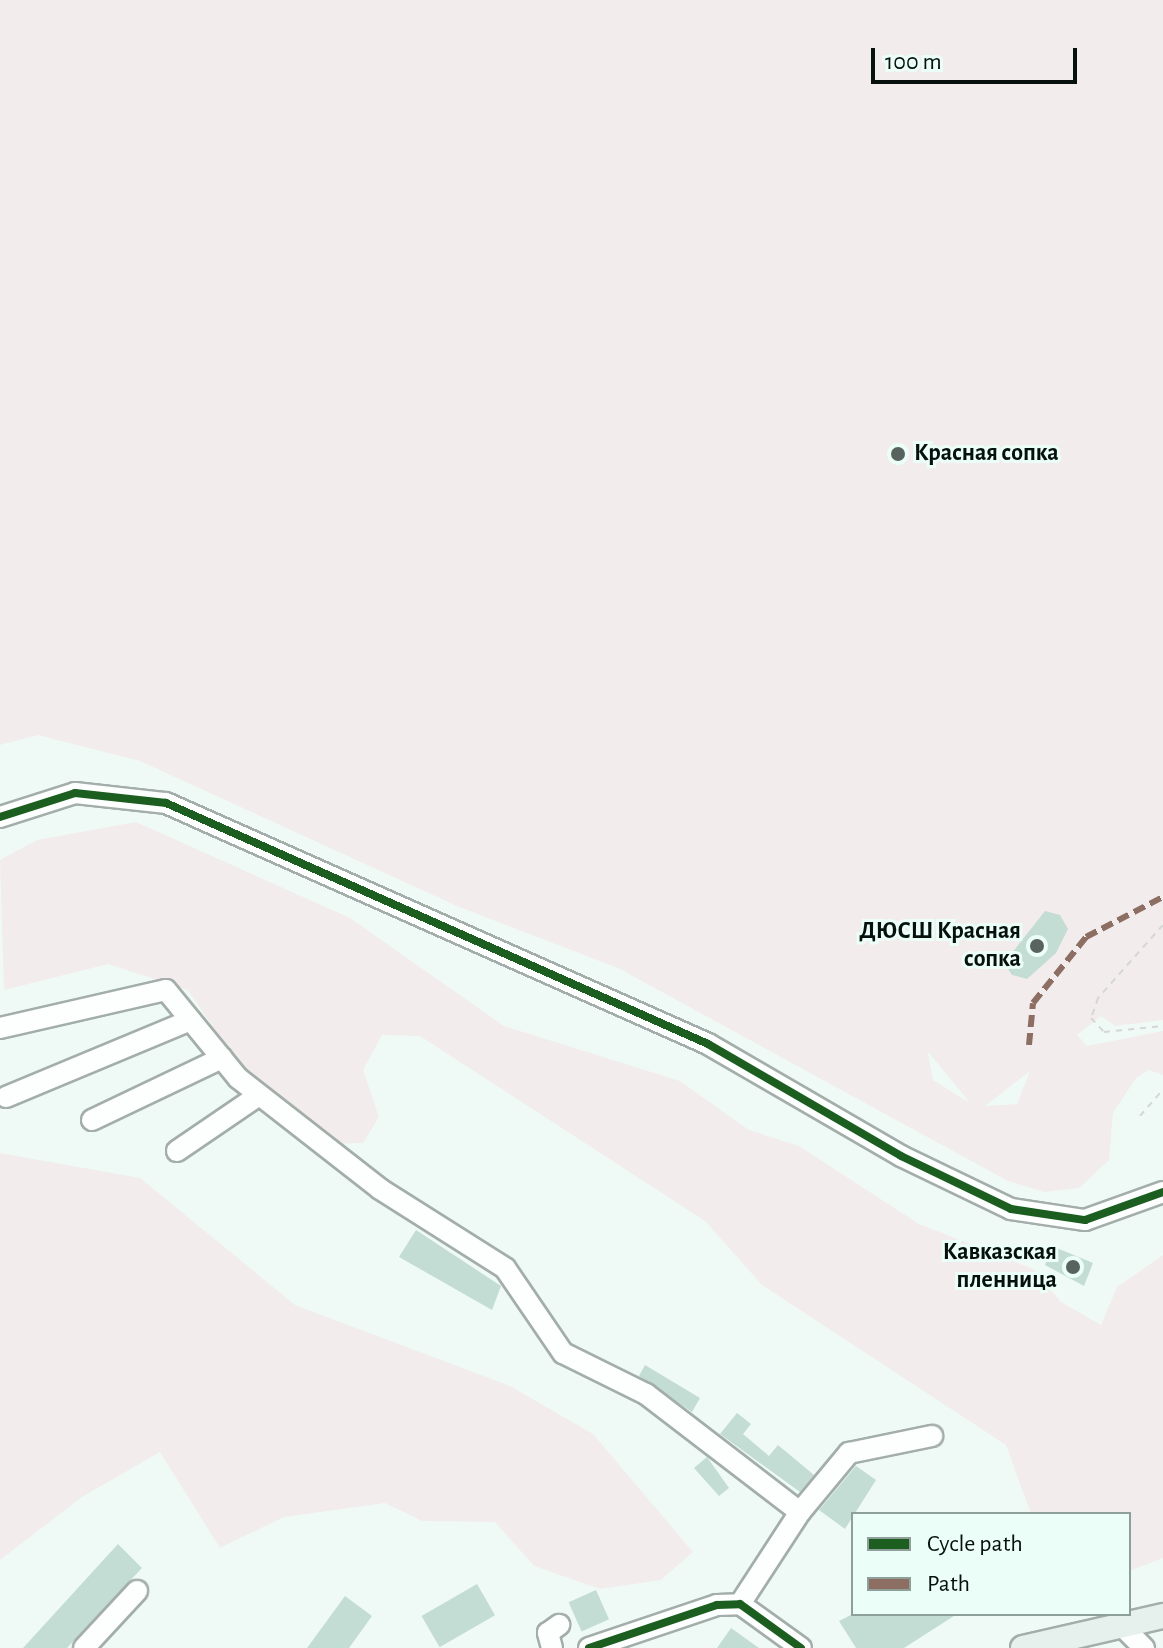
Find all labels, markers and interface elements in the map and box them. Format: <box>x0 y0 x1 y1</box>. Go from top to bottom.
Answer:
scale bar <box>875 32 1081 82</box>
text: 100 m <box>885 50 942 74</box>
place label: Красная сопка <box>914 440 1059 468</box>
marker: Красная сопка <box>889 445 907 463</box>
place label: ДЮСШ Красная сопка <box>859 918 1021 974</box>
marker: ДЮСШ Красная сопка <box>1028 937 1046 955</box>
place label: Кавказская пленница <box>943 1239 1057 1295</box>
marker: Кавказская пленница <box>1064 1258 1082 1276</box>
legend <box>851 1512 1131 1616</box>
text: Cycle path <box>927 1532 1023 1556</box>
text: Path <box>927 1572 970 1596</box>

